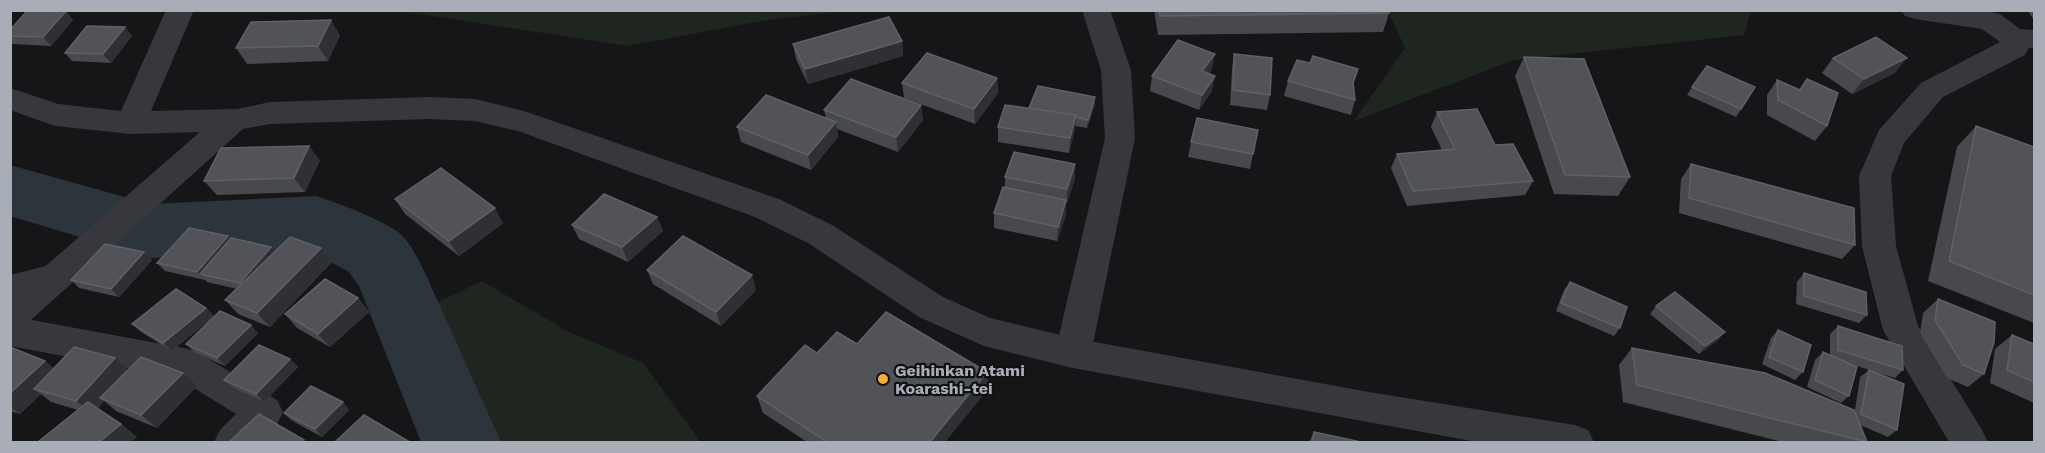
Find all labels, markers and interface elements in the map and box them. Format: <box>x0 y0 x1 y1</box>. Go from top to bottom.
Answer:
place label: Geihinkan Atami Koarashi-tei <box>895 361 1025 398</box>
marker: Geihinkan Atami Koarashi-tei <box>876 372 890 386</box>

